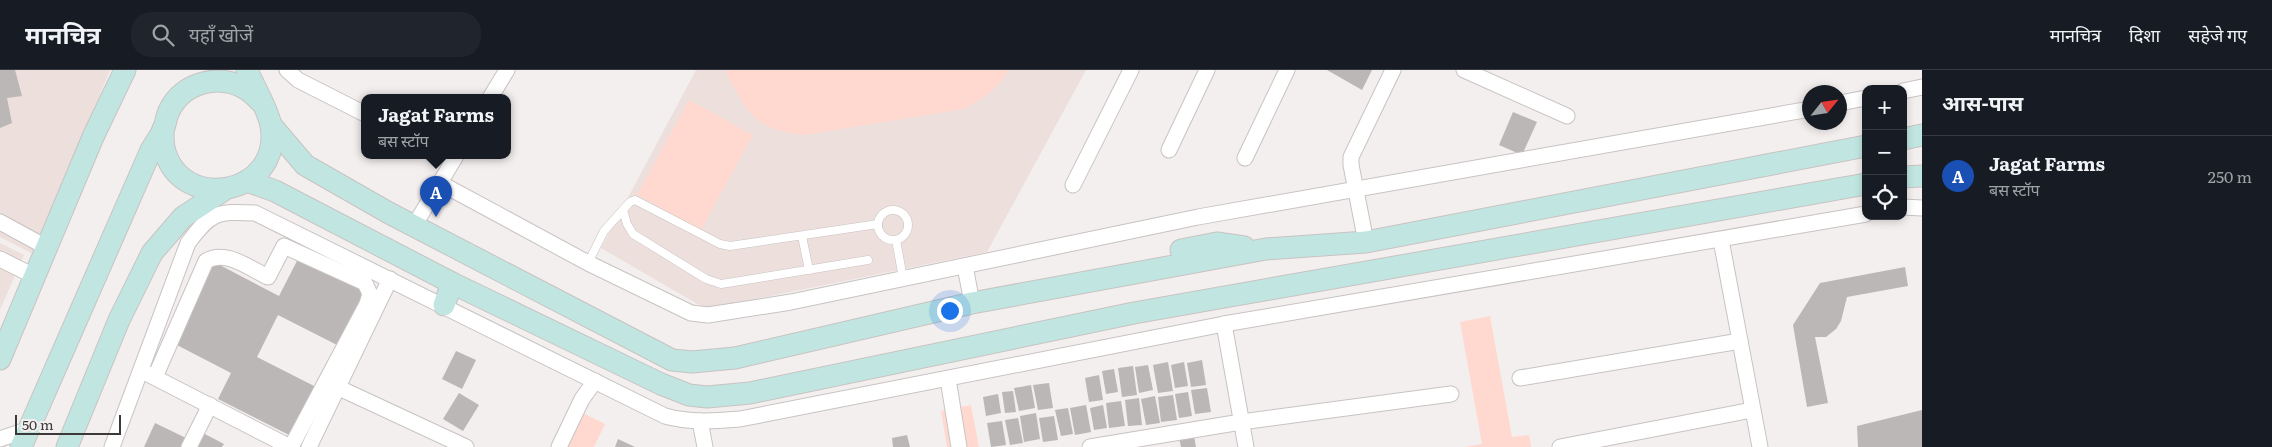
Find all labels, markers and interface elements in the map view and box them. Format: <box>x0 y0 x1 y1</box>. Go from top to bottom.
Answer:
search box <box>131 12 481 57</box>
text: मानचित्र <box>25 16 101 51</box>
text: यहाँ खोजें <box>189 20 253 48</box>
icon: search <box>149 21 177 49</box>
text: मानचित्र <box>2050 21 2101 48</box>
text: दिशा <box>2129 21 2160 48</box>
text: सहेजे गए <box>2188 21 2247 48</box>
north arrow <box>1802 85 1847 130</box>
map controls <box>1862 85 1907 220</box>
button: + <box>1862 85 1907 130</box>
text: आस-पास <box>1942 86 2023 117</box>
popup <box>361 94 511 159</box>
text: Jagat Farms <box>378 100 494 128</box>
text: बस स्टॉप <box>378 128 429 152</box>
button: − <box>1862 130 1907 175</box>
text: Jagat Farms <box>1989 149 2105 177</box>
text: A <box>1952 164 1964 188</box>
text: 250 m <box>2208 164 2252 188</box>
button: locate <box>1862 175 1907 220</box>
pin: A <box>420 176 452 217</box>
text: बस स्टॉप <box>1989 177 2040 201</box>
your location <box>937 298 963 324</box>
scale bar <box>15 412 121 435</box>
text: 50 m <box>22 414 54 434</box>

